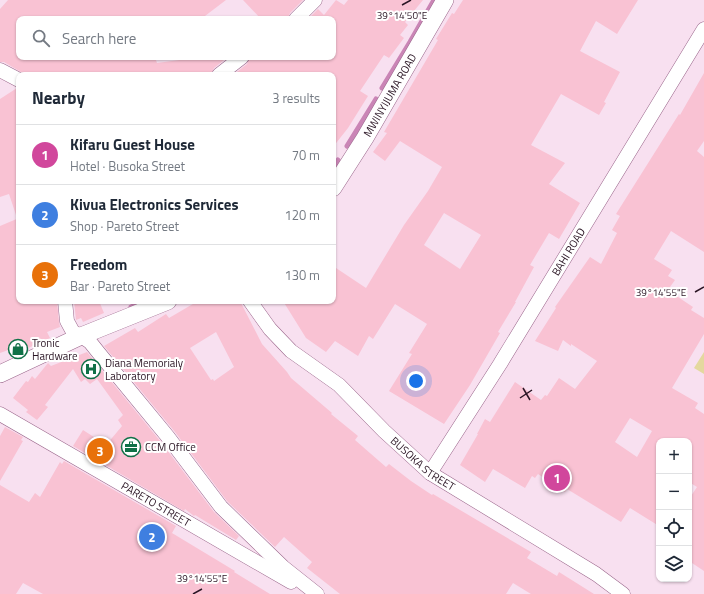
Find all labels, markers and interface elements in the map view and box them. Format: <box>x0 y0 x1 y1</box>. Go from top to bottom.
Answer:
text: 39°14'50"E <box>377 8 428 23</box>
search box <box>16 16 336 60</box>
icon: search <box>30 27 52 49</box>
text: Search here <box>62 27 136 50</box>
street label: MWINYIJUMA ROAD <box>359 50 420 140</box>
text: Nearby <box>32 85 85 111</box>
text: 3 results <box>272 88 320 108</box>
text: Kifaru Guest House <box>70 133 195 156</box>
text: 1 <box>41 145 49 165</box>
text: 70 m <box>292 145 320 165</box>
text: Hotel · Busoka Street <box>70 156 185 176</box>
text: Kivua Electronics Services <box>70 193 239 216</box>
text: 2 <box>41 205 49 225</box>
text: 120 m <box>284 205 320 225</box>
text: Shop · Pareto Street <box>70 216 179 236</box>
street label: BAHI ROAD <box>548 225 589 279</box>
text: Freedom <box>70 253 127 276</box>
text: 3 <box>41 265 49 285</box>
text: 130 m <box>284 265 320 285</box>
text: Bar · Pareto Street <box>70 276 170 296</box>
text: 39°14'55"E <box>636 285 687 300</box>
place label: Tronic Hardware <box>32 335 78 364</box>
shop icon: Tronic Hardware <box>7 338 29 360</box>
place label: Diana Memorialy Laboratory <box>105 355 184 384</box>
hospital icon: Diana Memorialy Laboratory <box>80 358 102 380</box>
your location <box>406 371 426 391</box>
street label: BUSOKA STREET <box>387 433 458 495</box>
pin: 3 <box>87 436 113 466</box>
office icon: CCM Office <box>120 436 142 458</box>
map controls <box>656 438 692 582</box>
button: + <box>656 438 692 474</box>
place label: CCM Office <box>145 439 196 455</box>
pin: 1 <box>544 463 570 493</box>
button: − <box>656 474 692 510</box>
street label: PARETO STREET <box>118 478 194 530</box>
button: locate <box>656 510 692 546</box>
pin: 2 <box>139 522 165 552</box>
button: layers <box>656 546 692 582</box>
text: 39°14'55"E <box>177 571 228 586</box>

